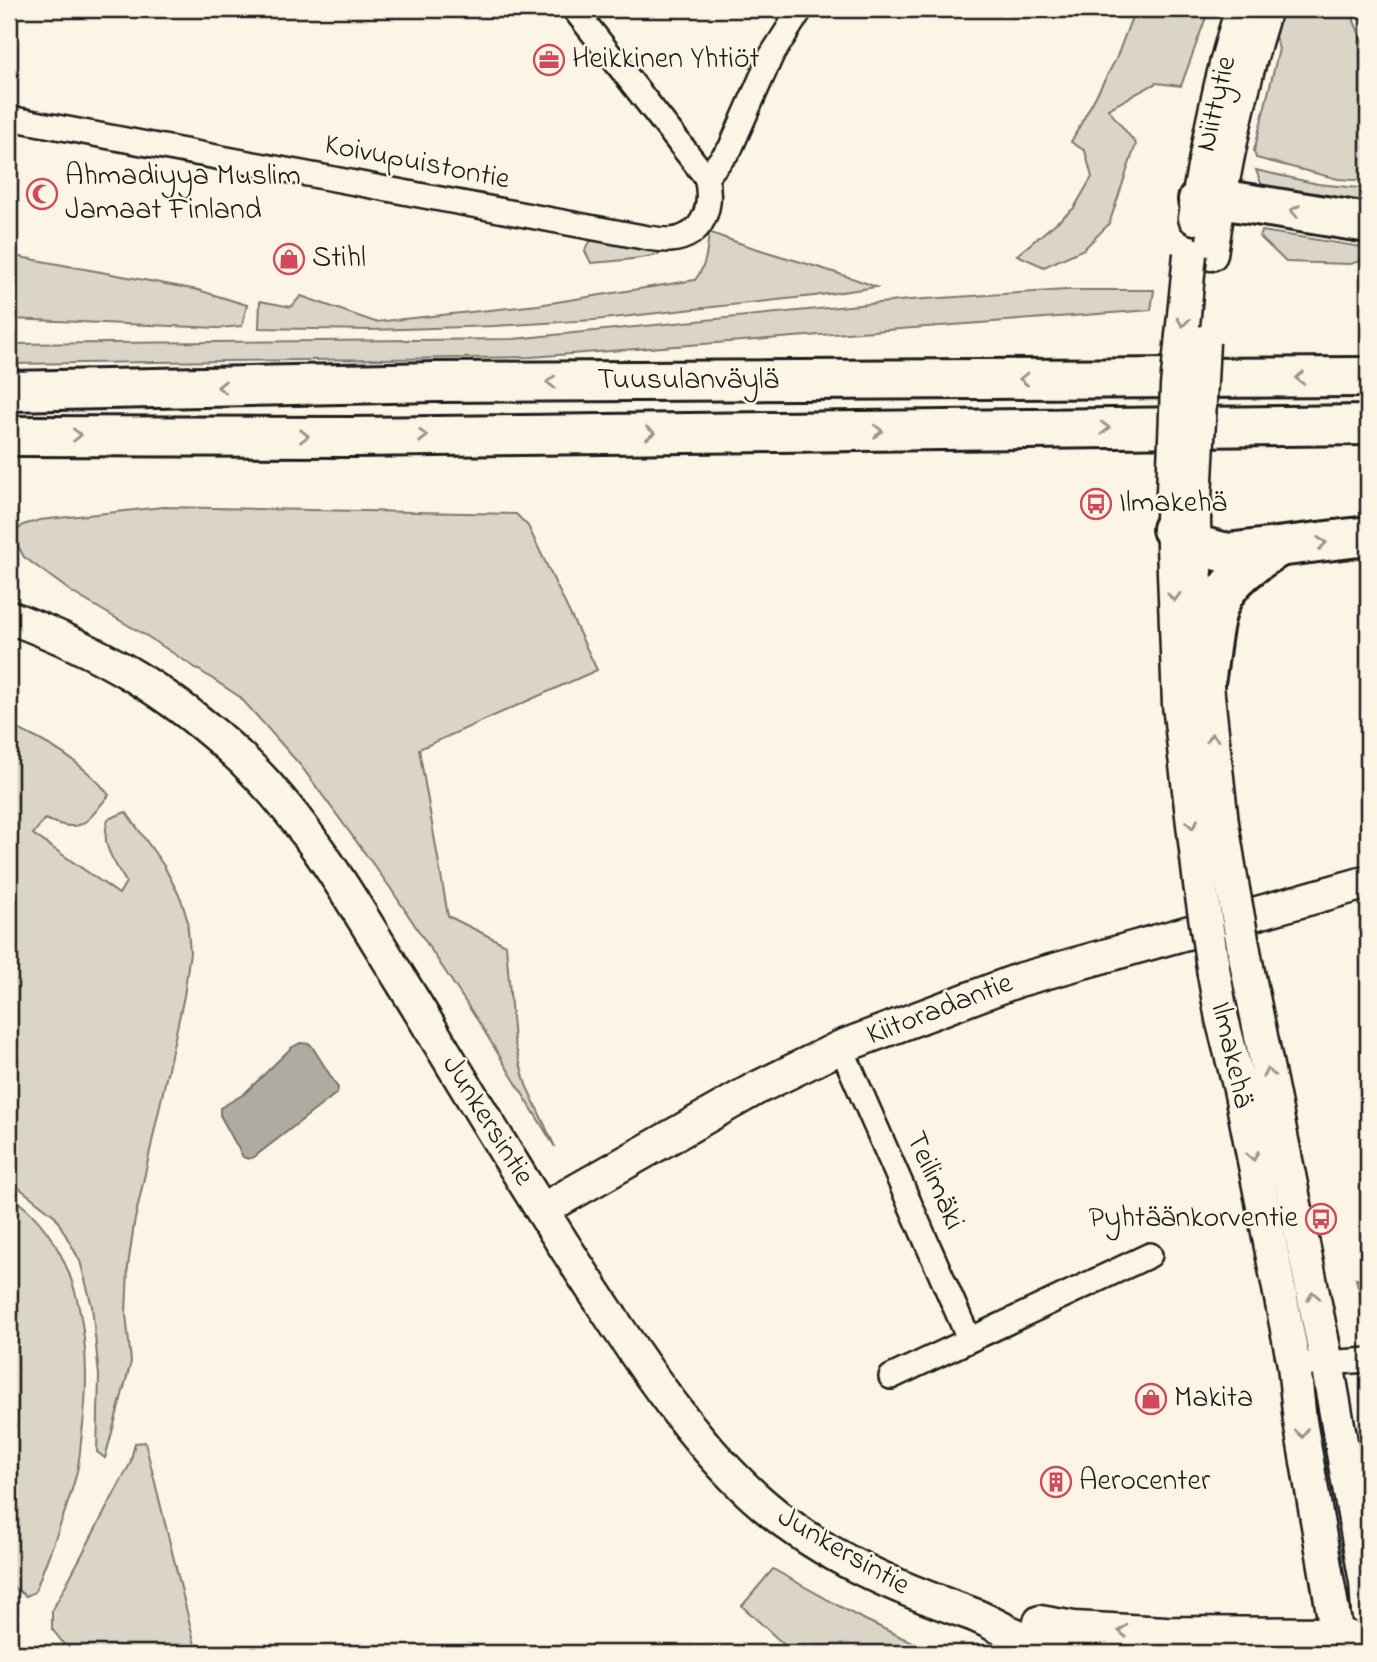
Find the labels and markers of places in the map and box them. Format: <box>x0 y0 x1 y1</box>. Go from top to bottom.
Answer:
place label: Heikkinen Yhtiöt <box>572 38 760 82</box>
office icon: Heikkinen Yhtiöt <box>532 43 566 77</box>
place label: Ahmadiyya Muslim Jamaat Finland <box>65 155 301 233</box>
mosque icon: Ahmadiyya Muslim Jamaat Finland <box>25 177 59 211</box>
place label: Stihl <box>312 237 366 281</box>
shop icon: Stihl <box>272 242 306 276</box>
place label: Ilmakehä <box>1119 482 1227 526</box>
bus stop icon: Ilmakehä <box>1079 487 1113 521</box>
place label: Pyhtäänkorventie <box>1089 1197 1299 1241</box>
bus stop icon: Pyhtäänkorventie <box>1304 1202 1338 1236</box>
place label: Makita <box>1174 1377 1253 1421</box>
shop icon: Makita <box>1134 1382 1168 1416</box>
place label: Aerocenter <box>1079 1460 1211 1504</box>
building icon: Aerocenter <box>1039 1465 1073 1499</box>

